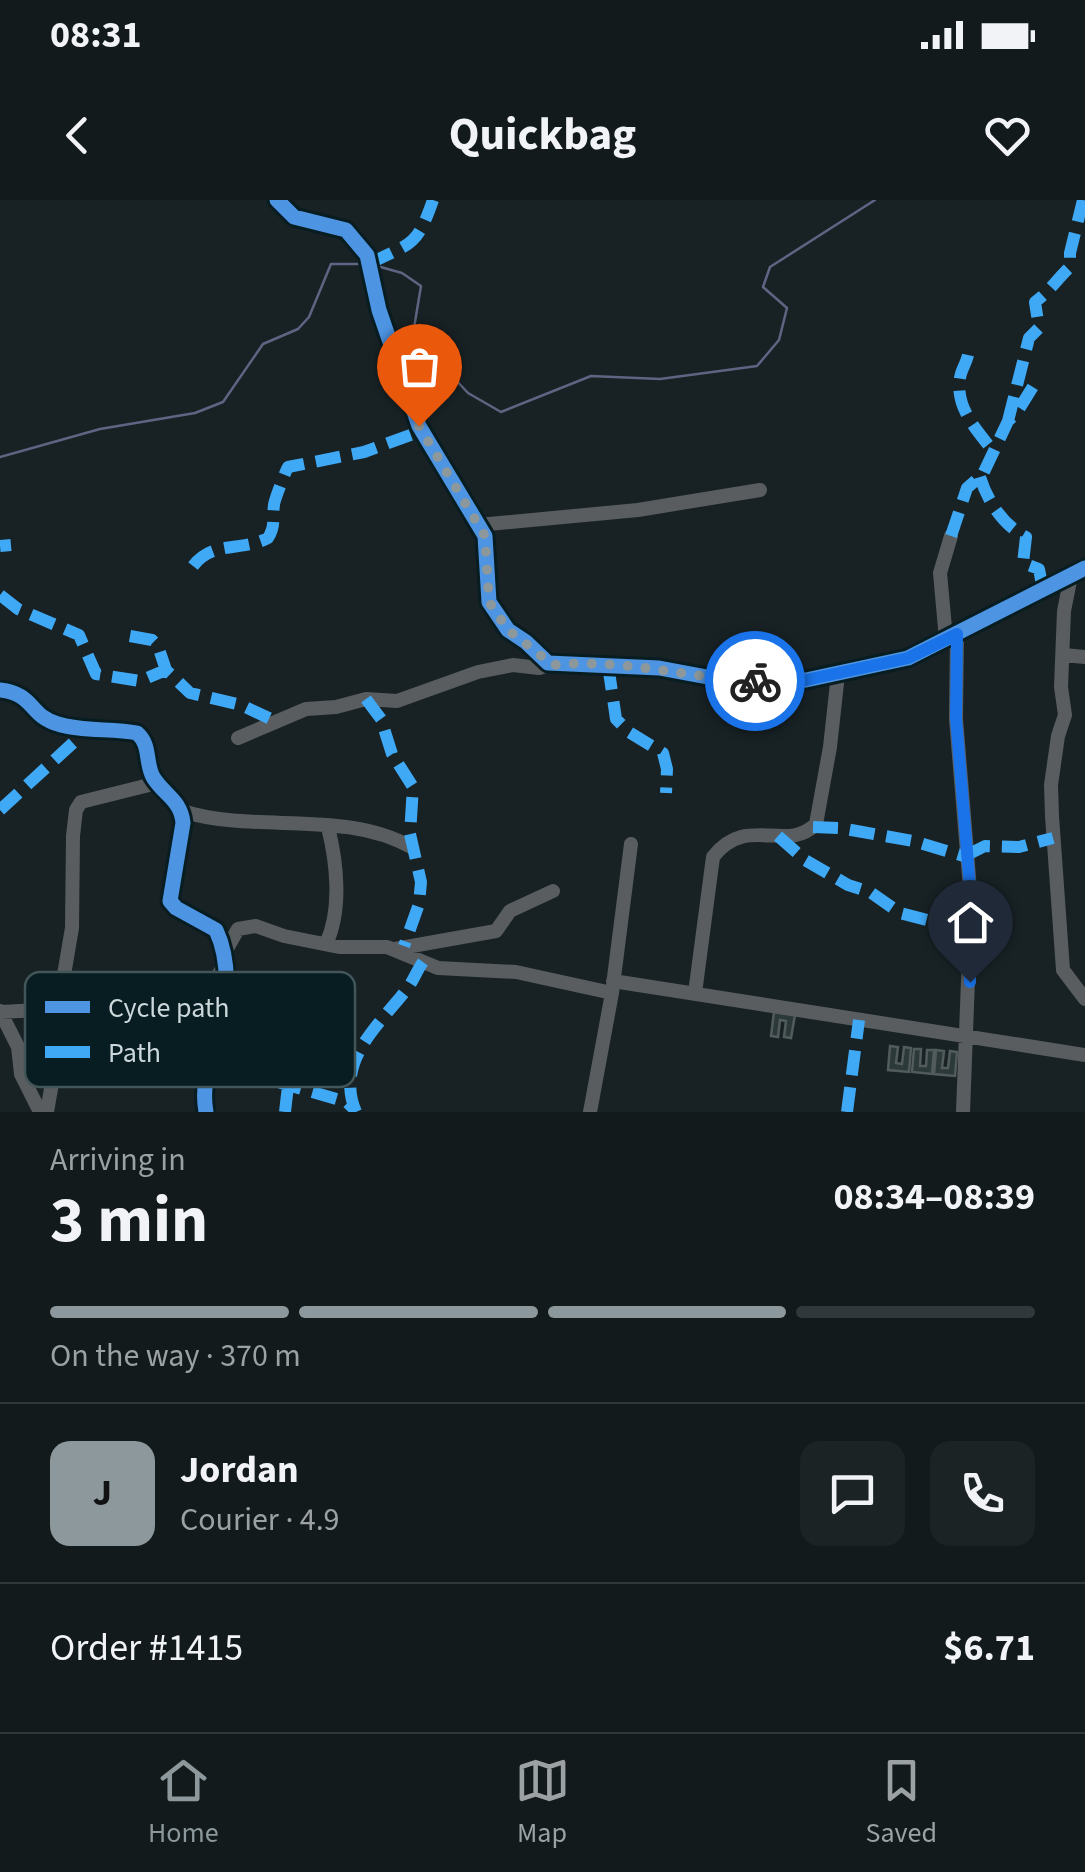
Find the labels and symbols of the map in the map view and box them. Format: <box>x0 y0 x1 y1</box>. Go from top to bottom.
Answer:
pin <box>377 324 462 427</box>
courier <box>705 631 805 731</box>
pin <box>928 880 1013 983</box>
legend <box>25 972 355 1087</box>
text: Cycle path <box>108 988 230 1028</box>
text: Path <box>108 1033 161 1073</box>

